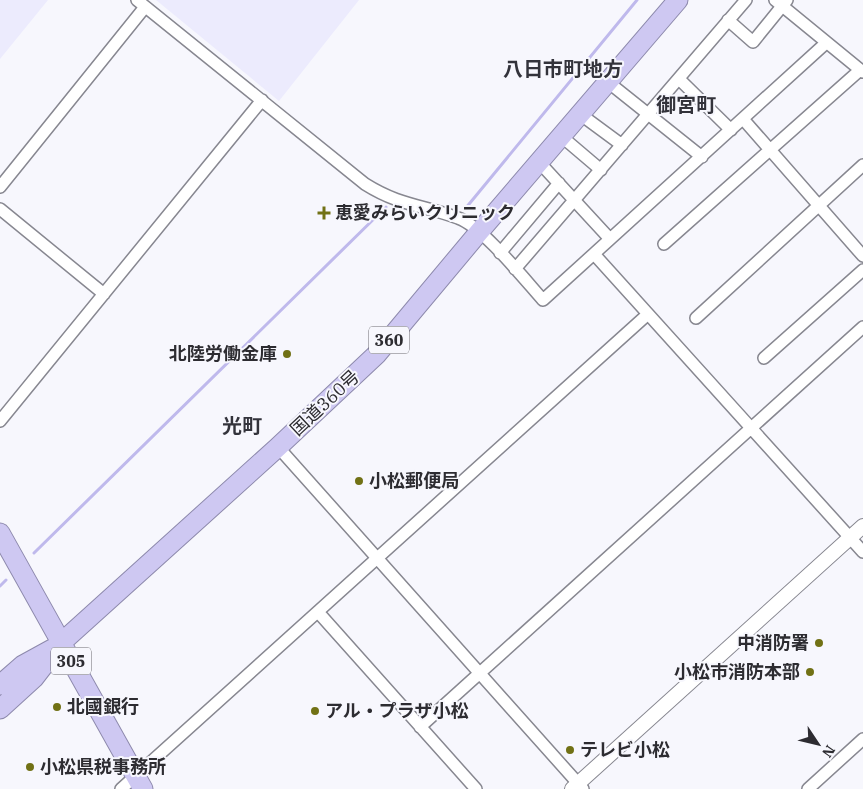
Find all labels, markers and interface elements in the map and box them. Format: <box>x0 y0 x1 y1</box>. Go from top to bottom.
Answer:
district label: 八日市町地方 <box>503 55 623 82</box>
district label: 御宮町 <box>656 91 716 118</box>
place label: 恵愛みらいクリニック <box>335 201 515 224</box>
marker: 恵愛みらいクリニック <box>317 206 331 220</box>
road number: 360 <box>369 326 409 354</box>
place label: 北陸労働金庫 <box>169 342 277 365</box>
marker: 北陸労働金庫 <box>281 348 293 360</box>
street label: 国道360号 <box>285 365 364 441</box>
district label: 光町 <box>222 412 262 439</box>
place label: 小松郵便局 <box>369 469 459 492</box>
marker: 小松郵便局 <box>353 475 365 487</box>
place label: 中消防署 <box>737 631 809 654</box>
marker: 中消防署 <box>813 637 825 649</box>
road number: 305 <box>51 648 91 674</box>
place label: 小松市消防本部 <box>674 660 800 683</box>
marker: 小松市消防本部 <box>804 666 816 678</box>
place label: 北國銀行 <box>67 695 139 718</box>
place label: アル・プラザ小松 <box>325 699 469 722</box>
marker: 北國銀行 <box>51 701 63 713</box>
marker: アル・プラザ小松 <box>309 705 321 717</box>
north arrow <box>793 719 843 769</box>
place label: テレビ小松 <box>580 738 670 761</box>
text: N <box>818 742 839 761</box>
marker: テレビ小松 <box>564 744 576 756</box>
place label: 小松県税事務所 <box>40 755 166 778</box>
marker: 小松県税事務所 <box>24 761 36 773</box>

